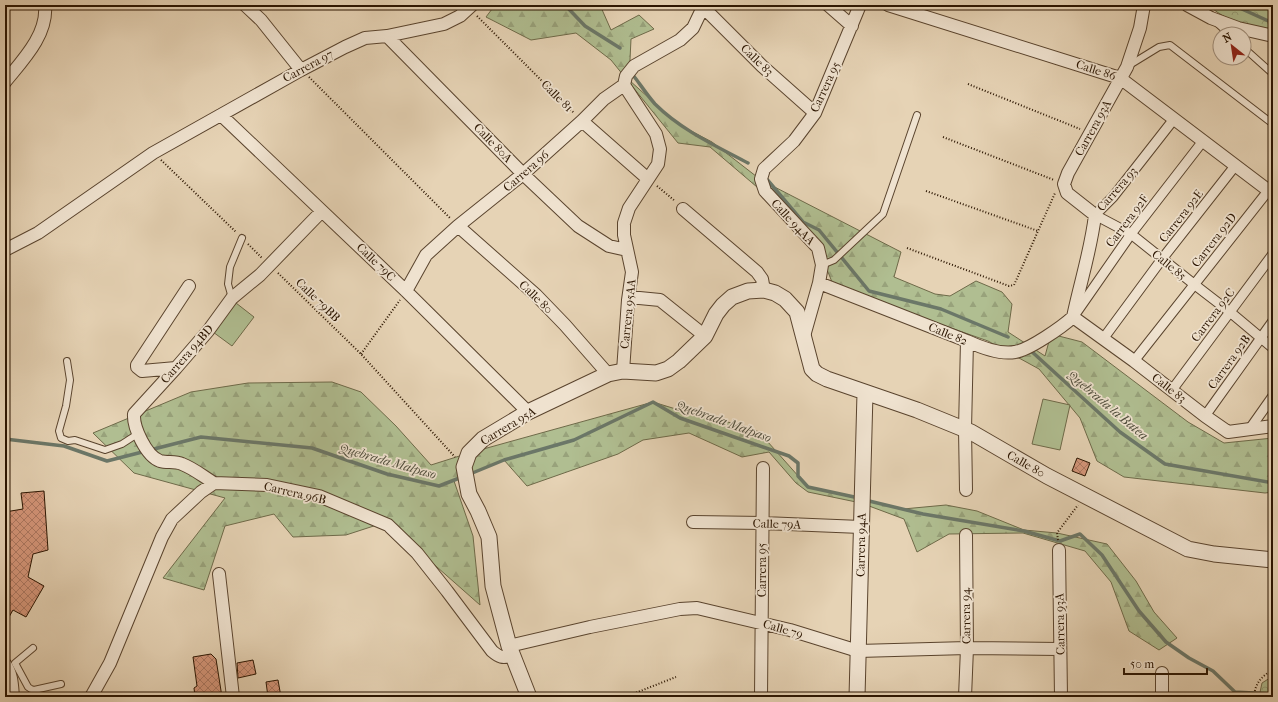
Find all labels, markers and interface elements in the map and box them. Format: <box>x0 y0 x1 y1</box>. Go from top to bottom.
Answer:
north arrow <box>1212 26 1252 66</box>
text: N <box>1220 30 1235 45</box>
street label: Calle 83 <box>738 41 776 79</box>
street label: Carrera 97 <box>280 47 336 85</box>
street label: Calle 86 <box>1074 57 1118 83</box>
street label: Carrera 95 <box>807 59 843 115</box>
street label: Calle 81 <box>538 77 576 115</box>
street label: Carrera 93A <box>1072 97 1114 158</box>
street label: Calle 80A <box>471 120 515 166</box>
street label: Carrera 96 <box>500 147 552 195</box>
street label: Carrera 93 <box>1094 164 1140 214</box>
street label: Carrera 92E <box>1156 187 1206 245</box>
street label: Carrera 92F <box>1103 192 1152 250</box>
street label: Calle 94AA <box>768 196 818 248</box>
street label: Carrera 92D <box>1189 210 1239 270</box>
street label: Calle 79C <box>354 240 398 284</box>
street label: Calle 85 <box>1149 247 1189 283</box>
street label: Calle 79BB <box>293 275 343 325</box>
street label: Calle 80 <box>516 278 556 316</box>
street label: Carrera 95AA <box>617 278 639 350</box>
street label: Carrera 92C <box>1188 285 1238 345</box>
street label: Calle 82 <box>926 320 970 348</box>
street label: Carrera 94BD <box>158 322 216 386</box>
street label: Carrera 92B <box>1205 332 1253 392</box>
water label: Quebrada la Batea <box>1064 367 1151 444</box>
street label: Calle 83 <box>1149 370 1189 406</box>
water label: Quebrada Malpaso <box>673 397 774 446</box>
street label: Carrera 95A <box>478 404 538 448</box>
water label: Quebrada Malpaso <box>337 440 439 483</box>
street label: Calle 80 <box>1005 448 1047 480</box>
street label: Carrera 96B <box>262 479 328 507</box>
street label: Carrera 94A <box>853 513 869 577</box>
street label: Calle 79A <box>752 516 802 532</box>
street label: Carrera 95 <box>755 543 769 597</box>
street label: Carrera 94 <box>958 587 973 644</box>
street label: Carrera 93A <box>1052 593 1068 655</box>
street label: Calle 79 <box>761 617 805 641</box>
scale bar <box>1124 650 1207 676</box>
text: 50 m <box>1130 657 1154 671</box>

